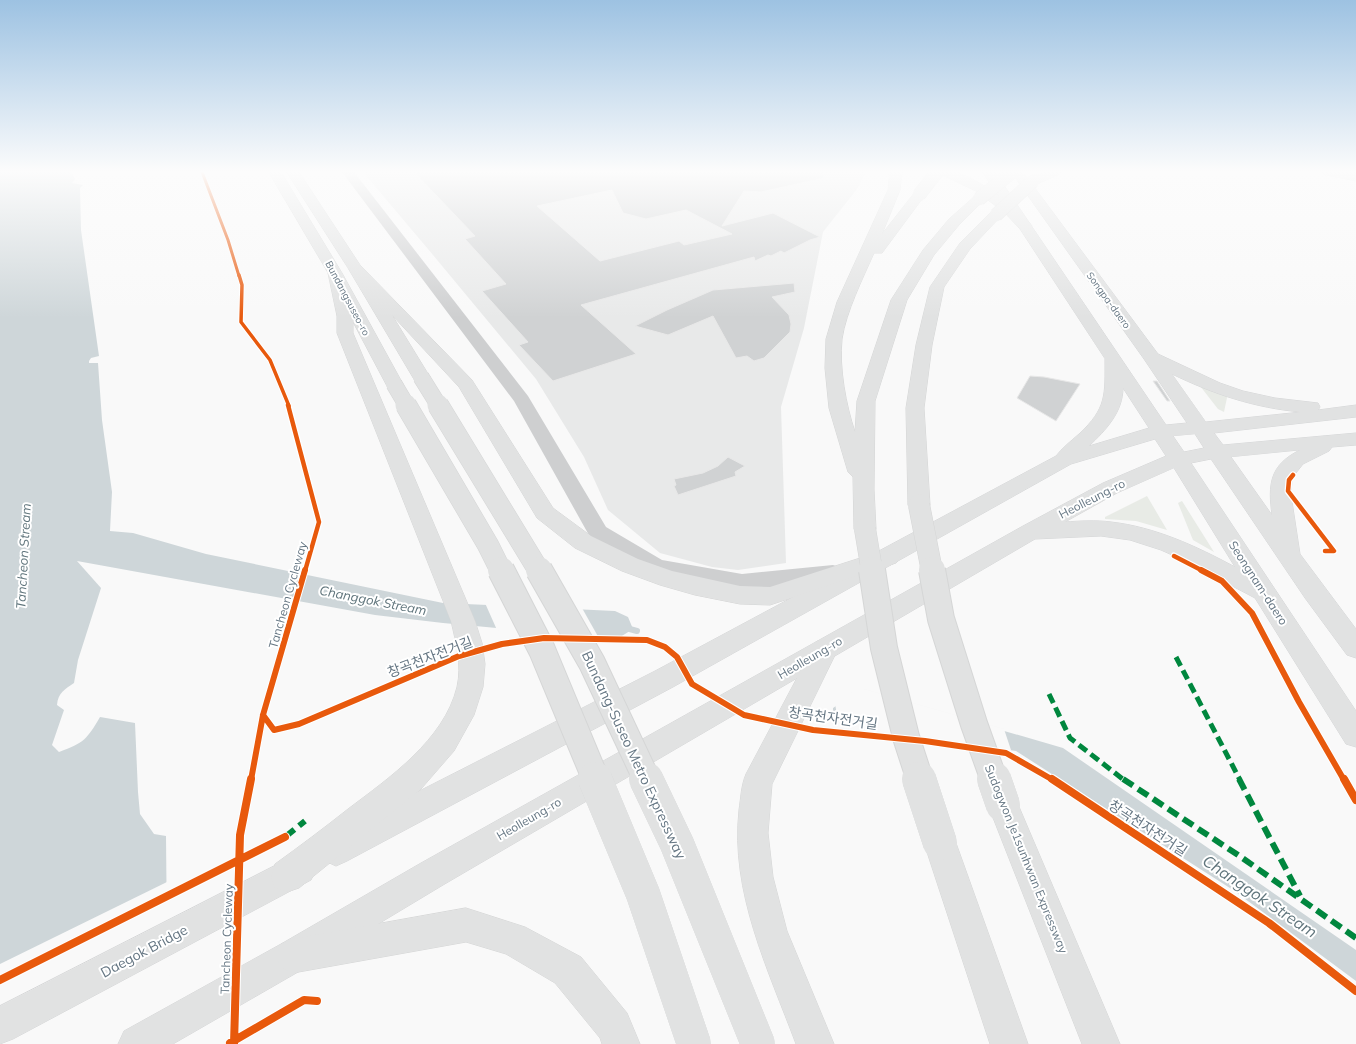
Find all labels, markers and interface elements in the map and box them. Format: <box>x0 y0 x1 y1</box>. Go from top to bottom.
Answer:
street label: Bundangsuseo-ro <box>322 259 373 338</box>
street label: Songpa-daero <box>1084 269 1134 331</box>
street label: Heolleung-ro <box>1056 475 1128 522</box>
water label: Tancheon Stream <box>12 503 34 609</box>
street label: Seongnam-daero <box>1226 538 1291 628</box>
street label: Tancheon Cycleway <box>265 539 310 650</box>
water label: Changgok Stream <box>318 582 428 618</box>
street label: 창곡천자전거길 <box>385 632 475 682</box>
street label: Heolleung-ro <box>775 633 845 682</box>
street label: Bundang-Suseo Metro Expressway <box>578 648 690 862</box>
street label: 창곡천자전거길 <box>787 703 879 733</box>
street label: Sudogwon Je1sunhwan Expressway <box>982 762 1072 956</box>
street label: Heolleung-ro <box>494 794 564 843</box>
street label: 창곡천자전거길 <box>1105 796 1191 860</box>
water label: Changgok Stream <box>1199 850 1321 942</box>
street label: Tancheon Cycleway <box>217 883 236 994</box>
street label: Daegok Bridge <box>97 920 191 982</box>

